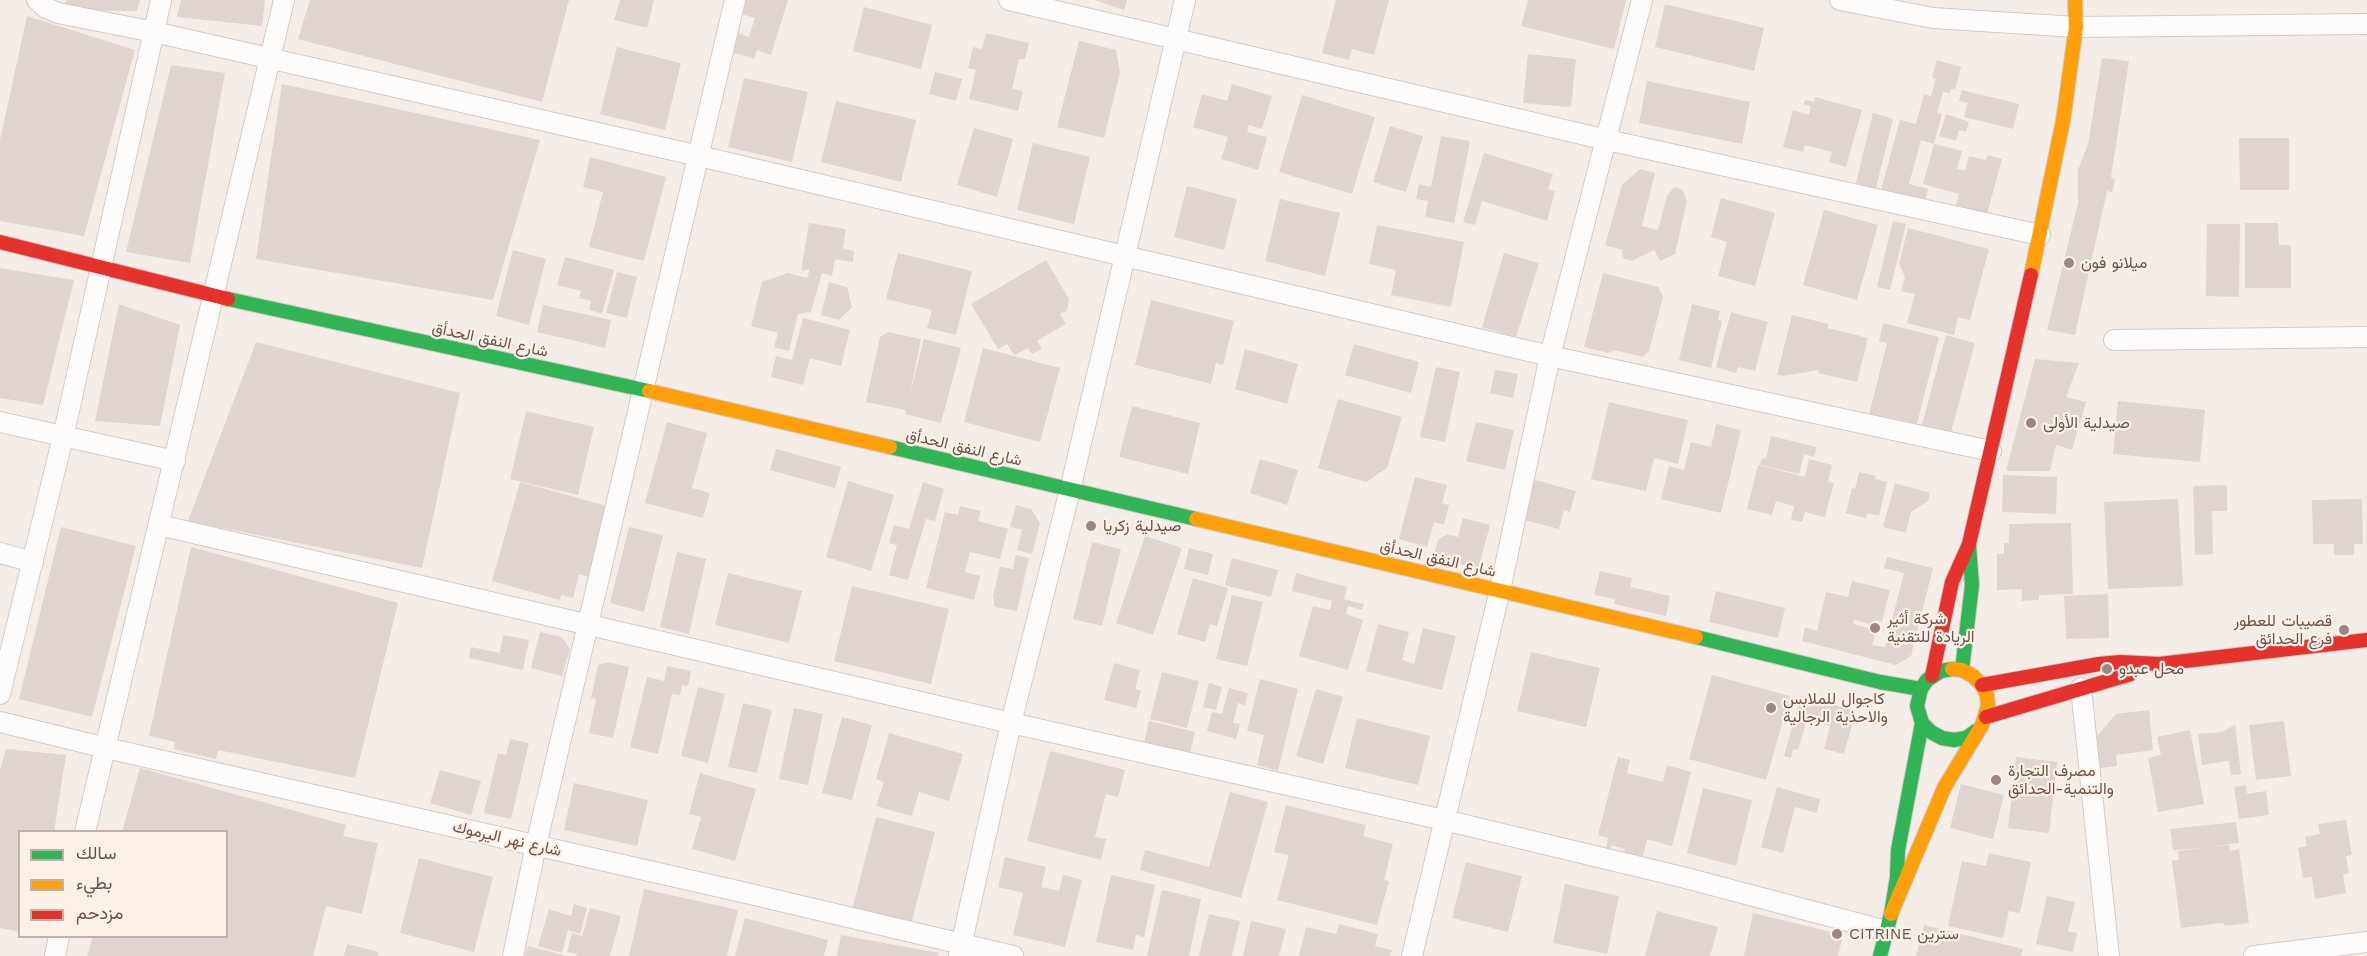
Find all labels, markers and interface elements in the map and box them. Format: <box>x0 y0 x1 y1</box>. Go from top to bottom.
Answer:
place label: ميلانو فون <box>2081 253 2147 273</box>
marker: ميلانو فون <box>2062 256 2076 270</box>
street label: شارع النفق الحدأق <box>430 318 550 362</box>
place label: صيدلية الأولى <box>2043 413 2130 433</box>
marker: صيدلية الأولى <box>2024 416 2038 430</box>
street label: شارع النفق الحدأق <box>904 425 1024 471</box>
place label: صيدلية زكريا <box>1103 516 1181 536</box>
marker: صيدلية زكريا <box>1084 519 1098 533</box>
street label: شارع النفق الحدأق <box>1378 536 1498 582</box>
place label: شركة أثير الريادة للتقنية <box>1887 609 1975 647</box>
place label: قصيبات للعطور فرع الحدائق <box>2234 611 2332 649</box>
marker: شركة أثير الريادة للتقنية <box>1868 621 1882 635</box>
marker: قصيبات للعطور فرع الحدائق <box>2337 623 2351 637</box>
place label: محل عبدو <box>2119 659 2184 679</box>
marker: محل عبدو <box>2100 662 2114 676</box>
place label: كاجوال للملابس والاحذية الرجالية <box>1783 689 1888 727</box>
marker: كاجوال للملابس والاحذية الرجالية <box>1764 701 1778 715</box>
place label: مصرف التجارة والتنمية-الحدائق <box>2008 761 2114 799</box>
marker: مصرف التجارة والتنمية-الحدائق <box>1989 773 2003 787</box>
street label: شارع نهر اليرموك <box>451 817 563 861</box>
legend <box>18 830 228 938</box>
text: سالك <box>76 842 116 863</box>
text: بطيء <box>76 872 112 893</box>
text: مزدحم <box>76 902 123 923</box>
place label: CITRINE سترين <box>1849 924 1959 944</box>
marker: CITRINE سترين <box>1830 927 1844 941</box>

